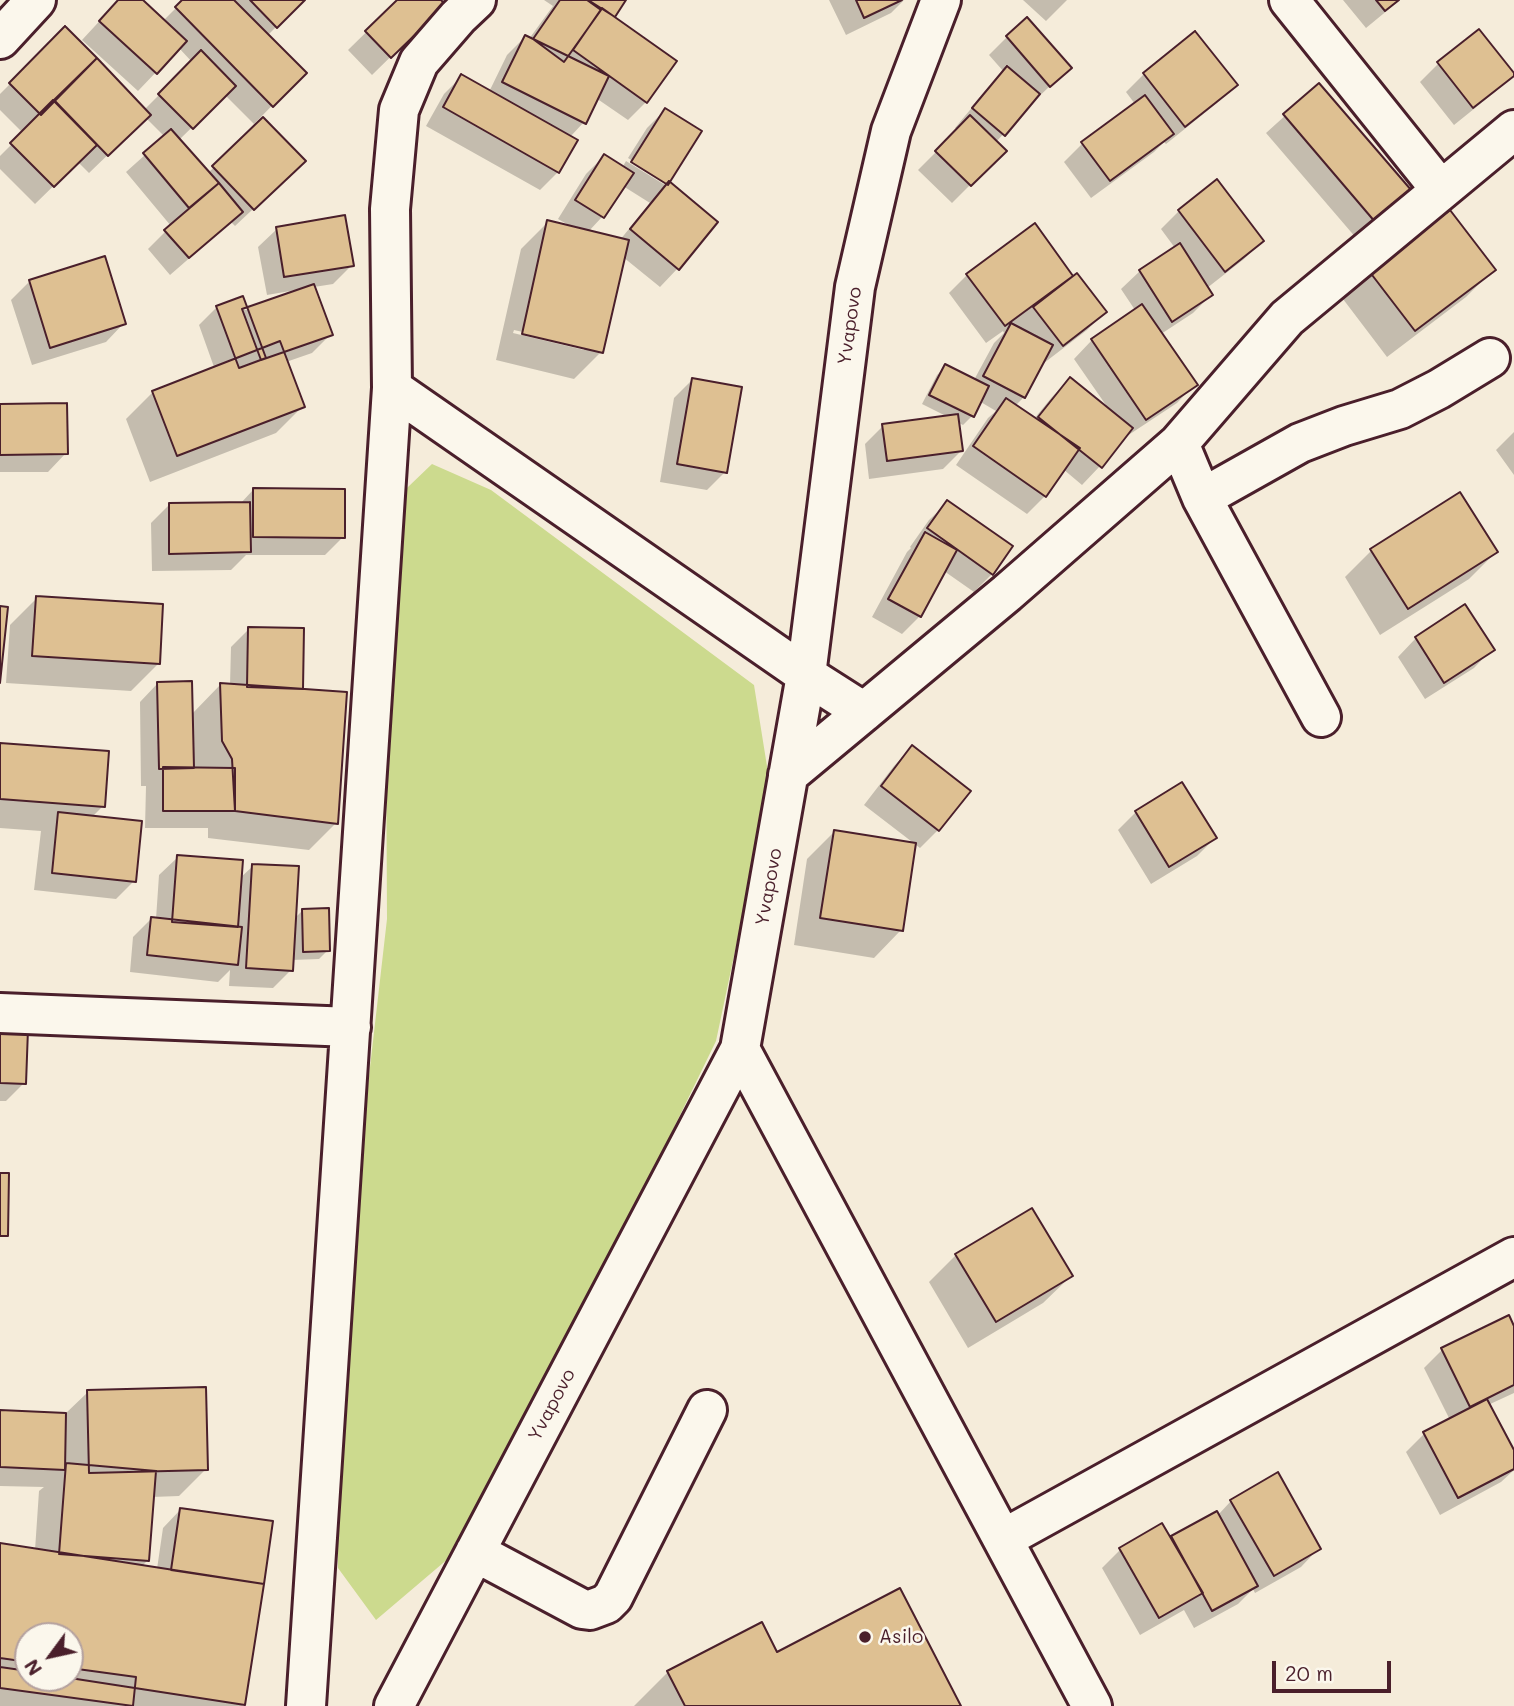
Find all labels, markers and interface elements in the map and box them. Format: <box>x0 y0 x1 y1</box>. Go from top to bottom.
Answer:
street label: Yvapovo <box>833 285 867 367</box>
street label: Yvapovo <box>751 846 787 928</box>
street label: Yvapovo <box>523 1365 581 1445</box>
north arrow <box>14 1622 84 1692</box>
place label: Asilo <box>879 1626 923 1648</box>
marker: Asilo <box>857 1629 873 1645</box>
scale bar <box>1276 1646 1395 1690</box>
text: N <box>18 1655 47 1680</box>
text: 20 m <box>1285 1659 1333 1686</box>

